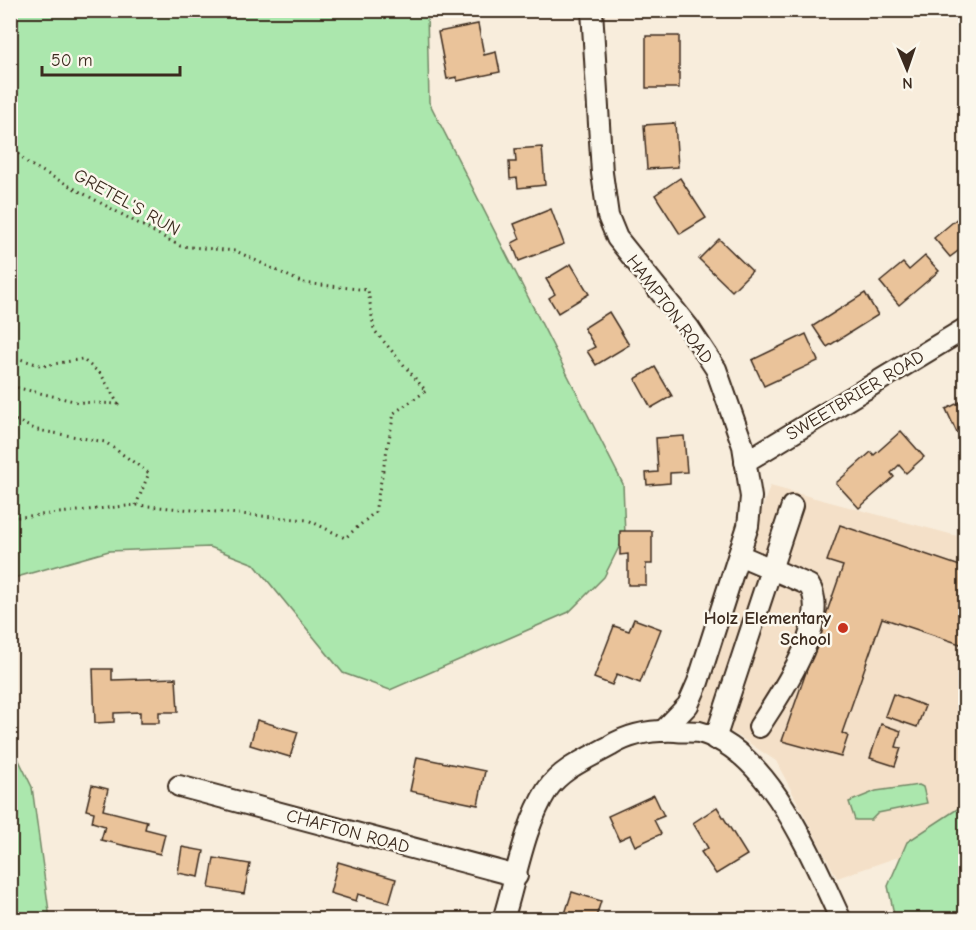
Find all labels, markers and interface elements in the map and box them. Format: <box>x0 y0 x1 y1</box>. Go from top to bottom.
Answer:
scale bar <box>42 39 180 77</box>
north arrow <box>877 39 937 99</box>
text: 50 m <box>51 50 93 71</box>
text: N <box>902 74 913 92</box>
street label: GRETEL'S RUN <box>70 165 184 240</box>
street label: HAMPTON ROAD <box>622 251 717 368</box>
street label: SWEETBRIER ROAD <box>782 346 928 445</box>
place label: Holz Elementary School <box>704 608 832 650</box>
marker: Holz Elementary School <box>836 621 850 635</box>
street label: CHAFTON ROAD <box>284 805 412 858</box>

